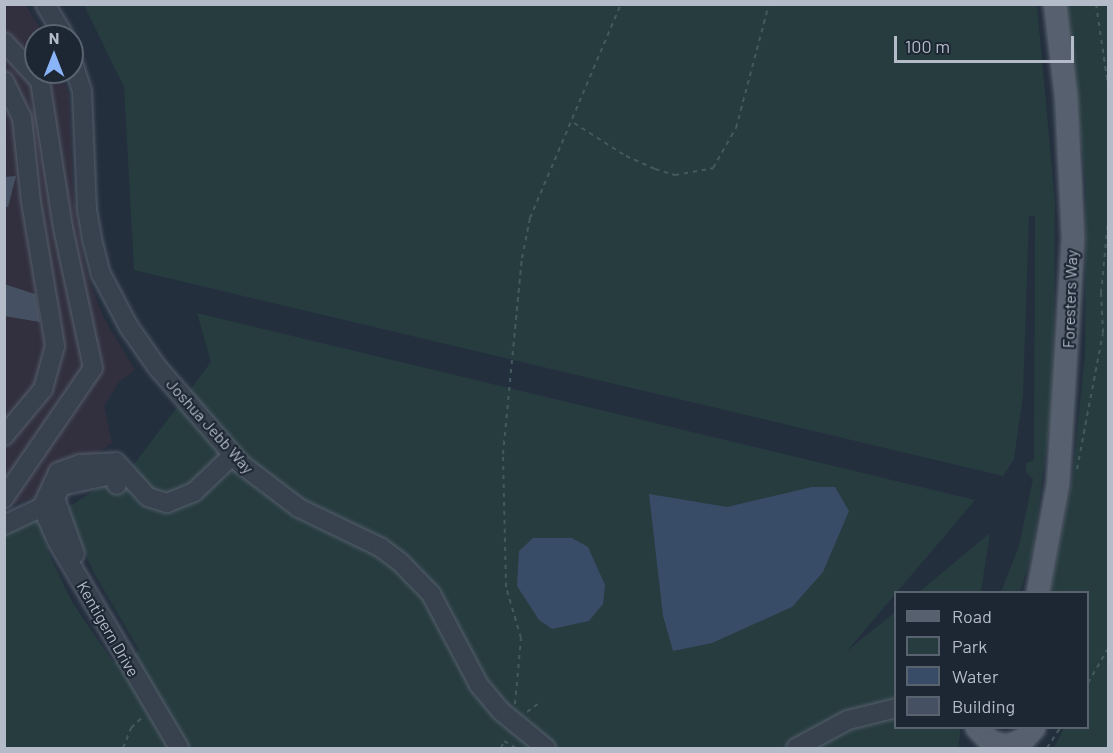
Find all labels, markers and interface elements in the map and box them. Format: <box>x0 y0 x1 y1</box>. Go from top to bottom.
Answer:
north arrow <box>24 24 84 84</box>
scale bar <box>897 24 1077 62</box>
text: N <box>49 28 59 47</box>
text: 100 m <box>905 35 950 57</box>
street label: Foresters Way <box>1059 249 1081 349</box>
street label: Joshua Jebb Way <box>162 374 258 478</box>
street label: Kentigern Drive <box>73 578 143 680</box>
legend <box>894 591 1089 729</box>
text: Road <box>952 605 992 627</box>
text: Park <box>952 635 987 657</box>
text: Water <box>952 665 999 687</box>
text: Building <box>952 695 1015 717</box>

